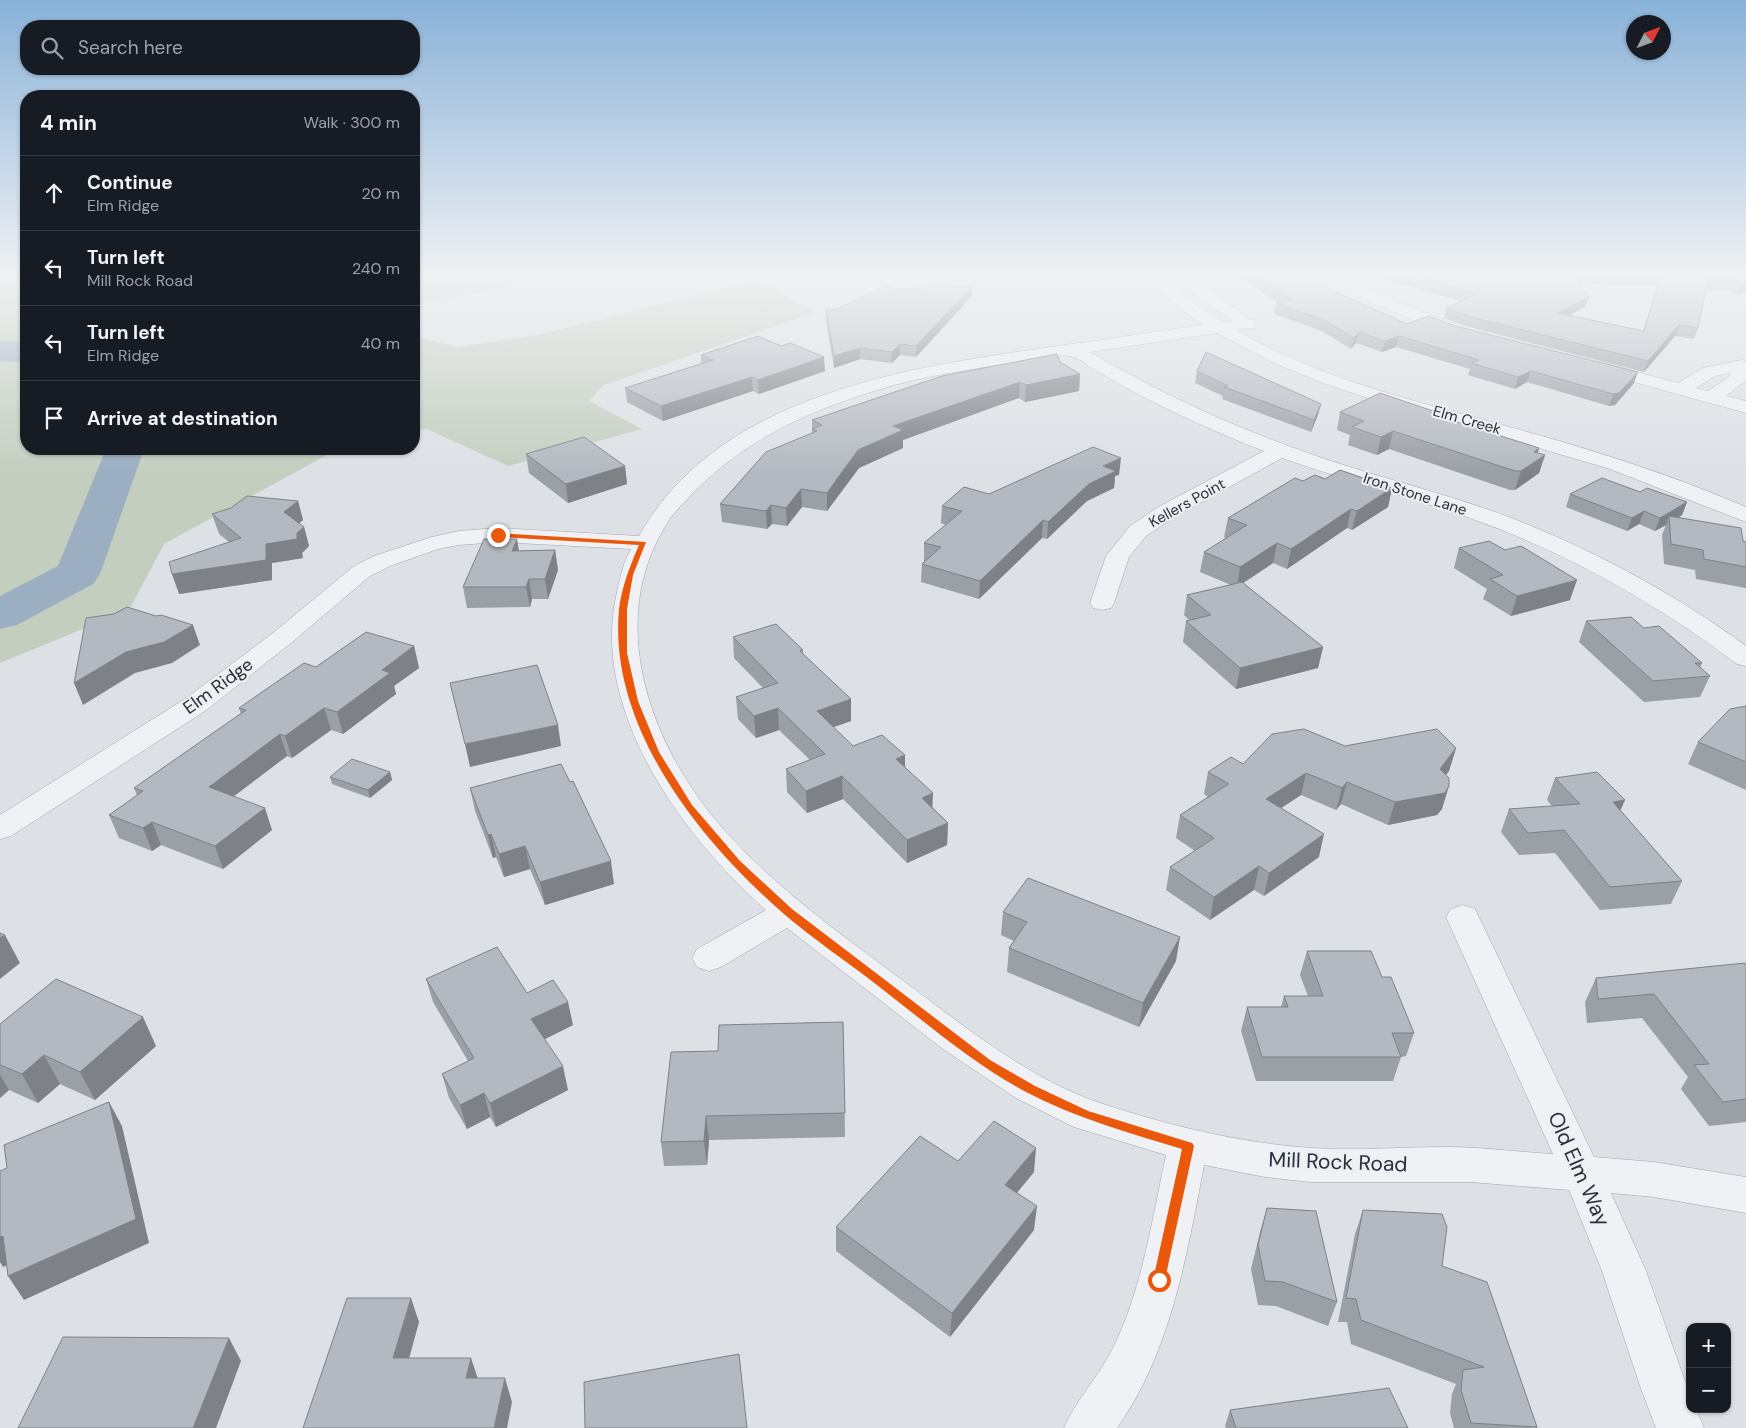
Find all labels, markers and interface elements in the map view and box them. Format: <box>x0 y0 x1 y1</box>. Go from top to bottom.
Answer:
north arrow <box>1626 15 1671 60</box>
search box <box>20 20 420 75</box>
icon: search <box>38 34 66 62</box>
text: Search here <box>78 35 183 60</box>
text: 4 min <box>40 109 97 137</box>
text: Walk · 300 m <box>303 112 400 133</box>
text: Continue <box>87 170 173 195</box>
icon: ahead <box>40 179 68 207</box>
text: 20 m <box>361 183 400 204</box>
text: Elm Ridge <box>87 195 159 216</box>
text: Turn left <box>87 245 165 270</box>
icon: left <box>40 254 68 282</box>
text: 240 m <box>352 258 400 279</box>
text: Mill Rock Road <box>87 270 193 291</box>
text: Turn left <box>87 320 165 345</box>
icon: left <box>40 329 68 357</box>
text: 40 m <box>361 333 400 354</box>
text: Elm Ridge <box>87 345 159 366</box>
street label: Elm Creek <box>1431 401 1504 439</box>
icon: arrive <box>40 404 68 432</box>
text: Arrive at destination <box>87 406 278 431</box>
street label: Iron Stone Lane <box>1361 468 1469 520</box>
street label: Kellers Point <box>1145 474 1229 532</box>
route end <box>487 524 510 547</box>
street label: Elm Ridge <box>178 652 258 720</box>
street label: Old Elm Way <box>1541 1107 1617 1231</box>
street label: Mill Rock Road <box>1268 1146 1408 1178</box>
route start <box>1148 1269 1171 1292</box>
map controls <box>1686 1323 1731 1413</box>
button: + <box>1686 1323 1731 1368</box>
button: − <box>1686 1368 1731 1413</box>

